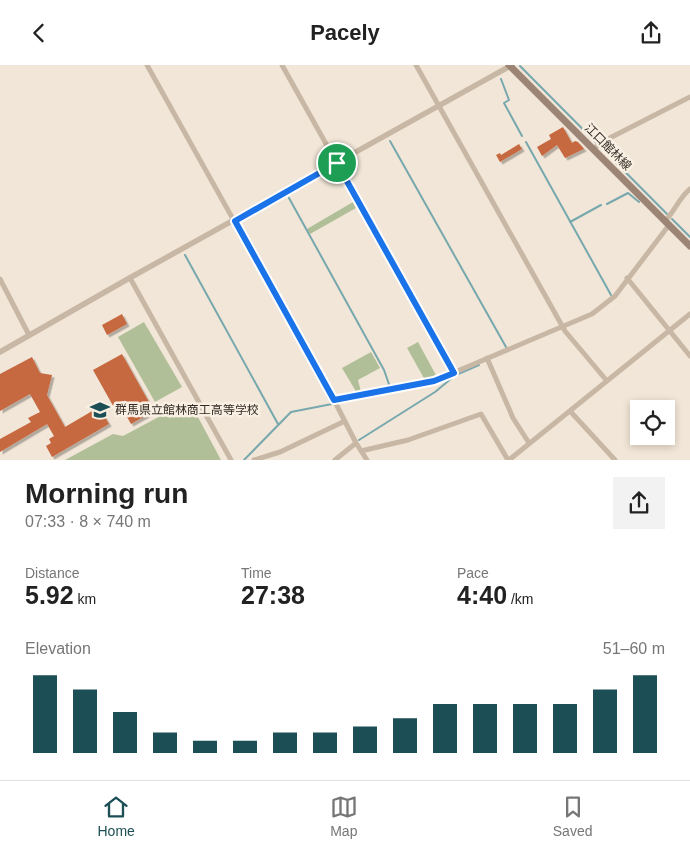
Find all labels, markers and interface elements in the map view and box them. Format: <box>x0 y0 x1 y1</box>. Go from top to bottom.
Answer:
icon: back <box>25 19 53 47</box>
icon: share <box>637 19 665 47</box>
text: Pacely <box>310 20 380 45</box>
street label: 江口館林線 <box>582 121 634 173</box>
pin <box>316 142 358 184</box>
icon: arrive <box>323 149 351 177</box>
school or university icon: 群馬県立館林商工高等学校 <box>89 399 111 421</box>
map controls <box>630 400 675 445</box>
button: locate <box>630 400 675 445</box>
place label: 群馬県立館林商工高等学校 <box>115 403 259 417</box>
button: share <box>613 477 665 529</box>
text: Morning run <box>25 478 188 509</box>
text: 07:33 · 8 × 740 m <box>25 513 151 530</box>
text: Distance <box>25 565 79 581</box>
text: Time <box>241 565 272 581</box>
text: Pace <box>457 565 489 581</box>
text: 5.92 <box>25 581 74 609</box>
text: 27:38 <box>241 581 305 609</box>
text: 4:40 <box>457 581 507 609</box>
text: km <box>74 591 96 607</box>
text: /km <box>507 591 534 607</box>
text: Elevation <box>25 640 91 657</box>
text: 51–60 m <box>603 640 665 657</box>
tab: Home <box>97 793 135 839</box>
tab: Map <box>330 793 358 839</box>
tab: Saved <box>553 793 592 839</box>

